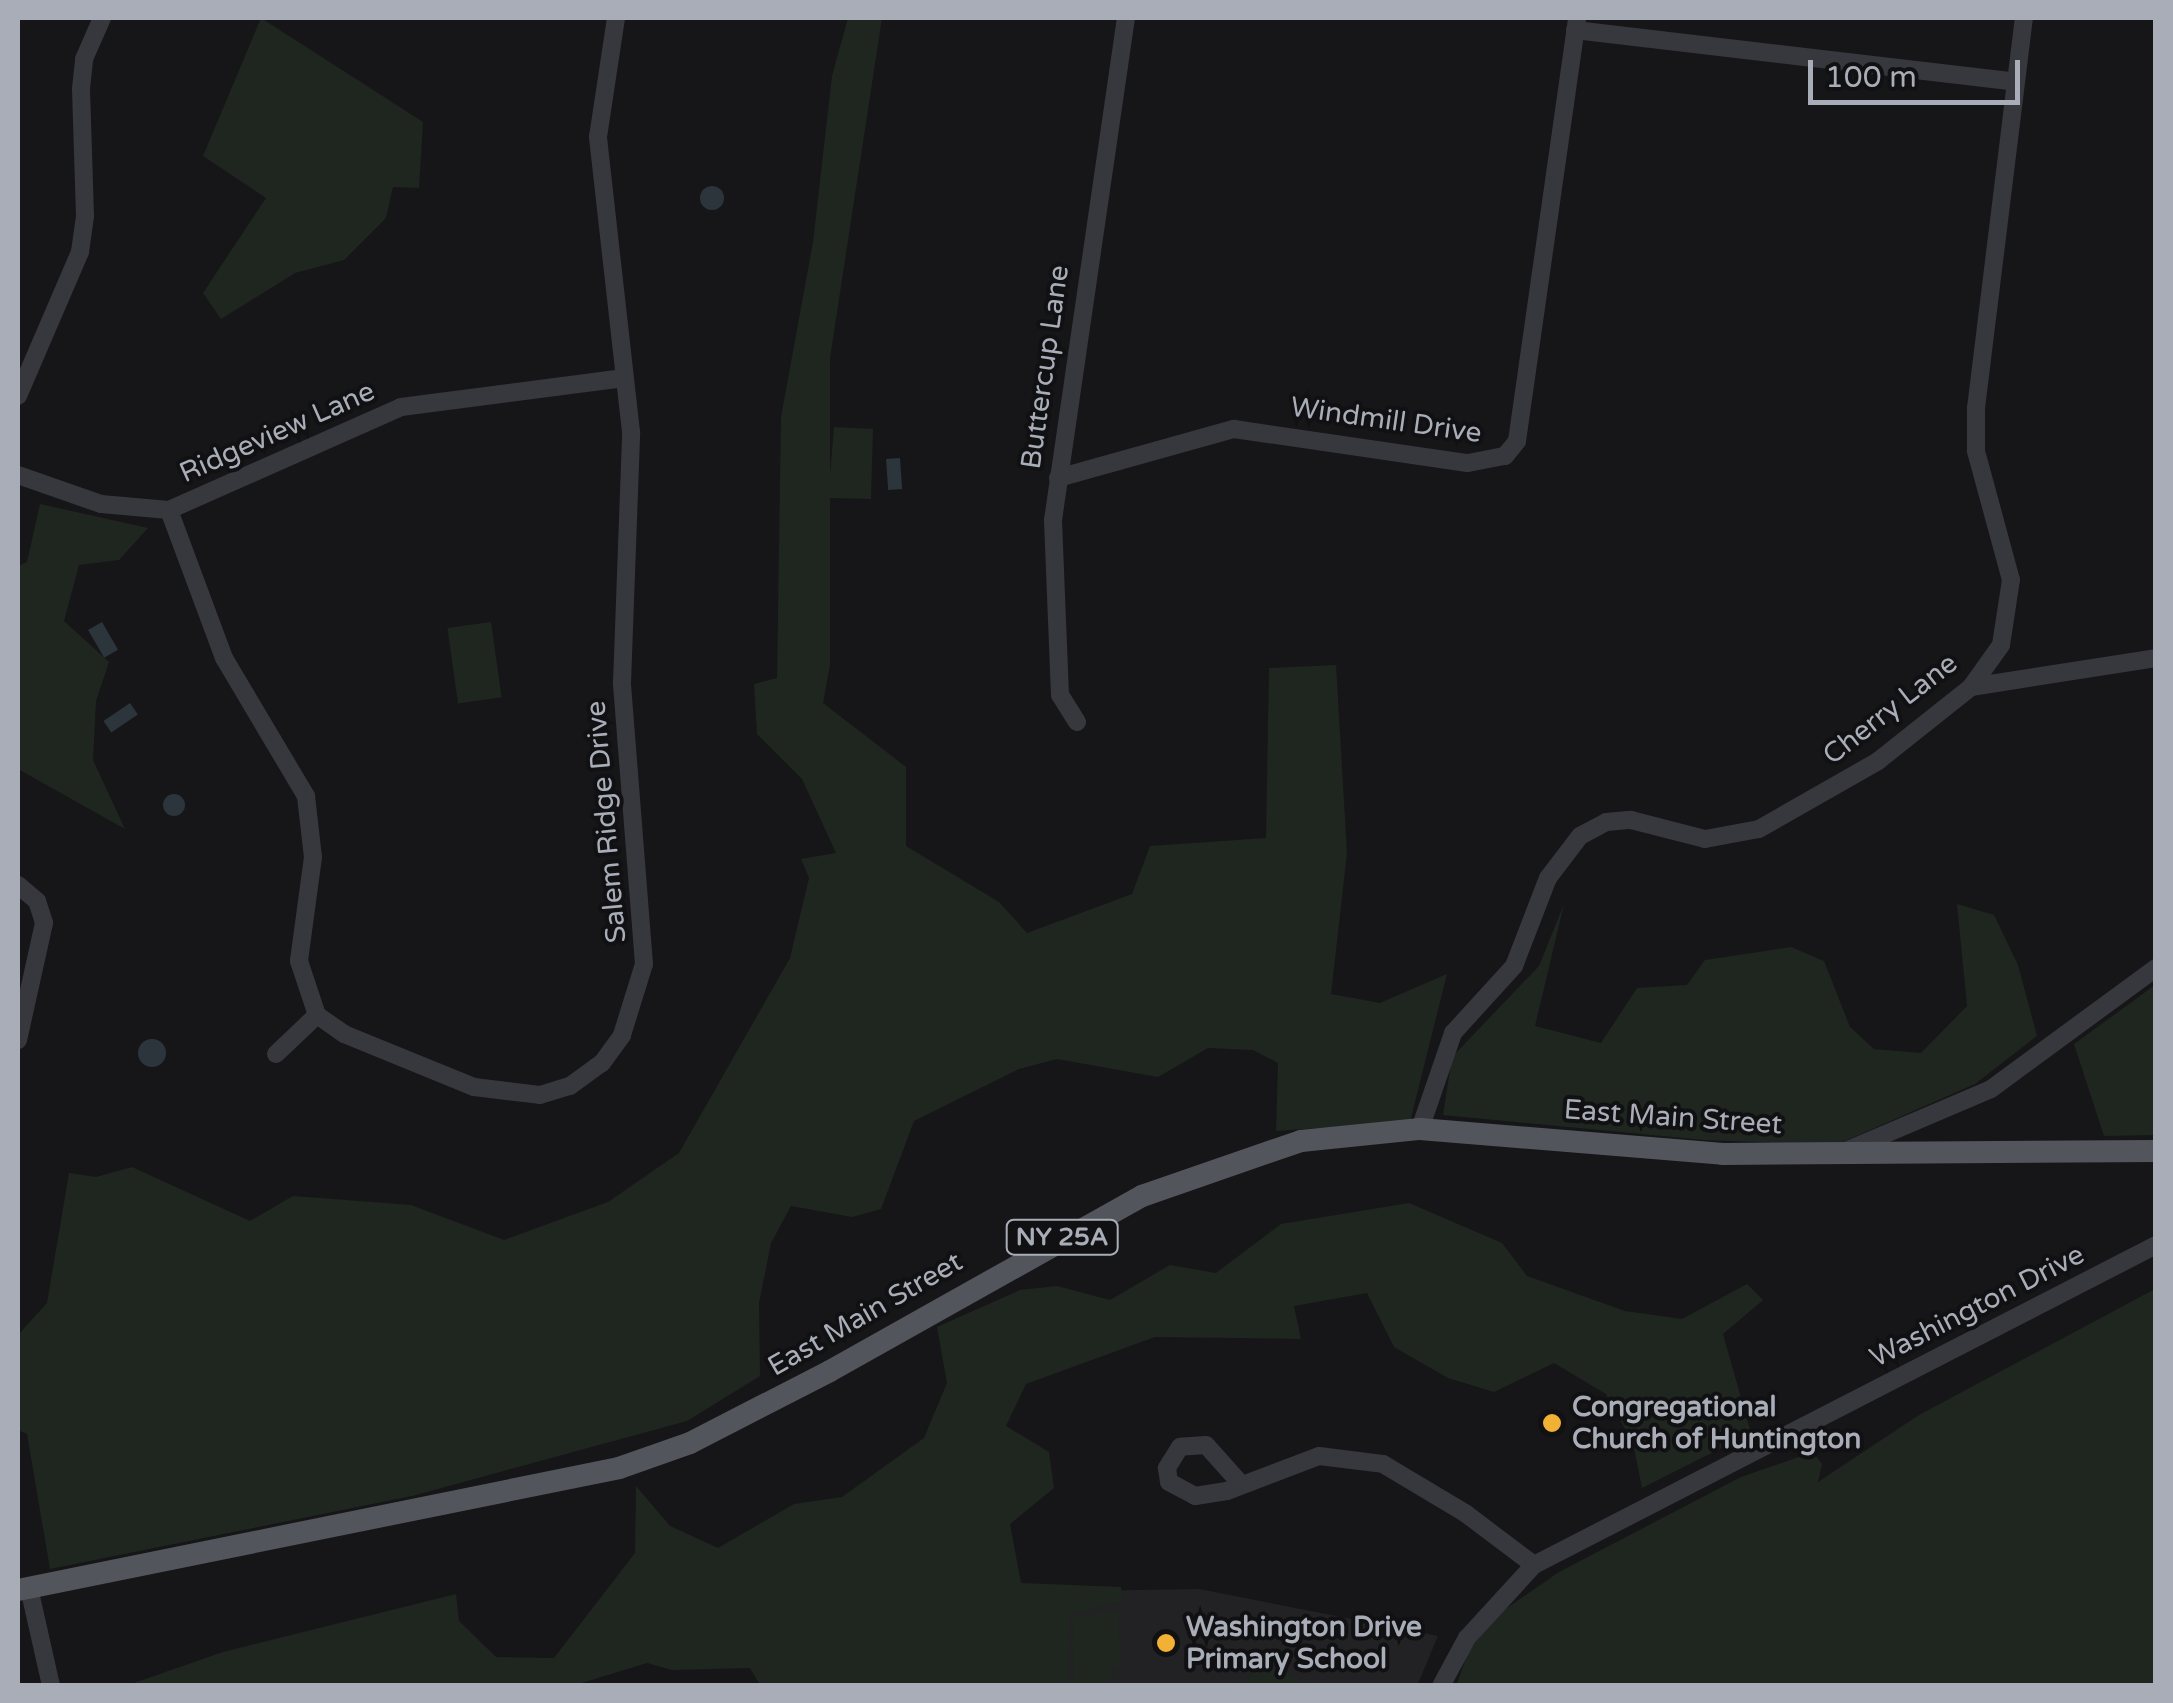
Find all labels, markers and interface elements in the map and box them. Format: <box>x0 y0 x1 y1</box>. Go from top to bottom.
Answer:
scale bar <box>1813 40 2026 102</box>
text: 100 m <box>1825 59 1917 96</box>
street label: Buttercup Lane <box>1014 263 1076 471</box>
street label: Ridgeview Lane <box>174 374 380 490</box>
street label: Windmill Drive <box>1288 390 1484 450</box>
street label: Cherry Lane <box>1816 646 1964 772</box>
street label: Salem Ridge Drive <box>579 699 633 945</box>
street label: East Main Street <box>1563 1093 1783 1141</box>
road number: NY 25A <box>1004 1217 1120 1257</box>
street label: Washington Drive <box>1864 1237 2090 1375</box>
street label: East Main Street <box>762 1245 968 1383</box>
place label: Congregational Church of Huntington <box>1572 1390 1861 1456</box>
marker: Congregational Church of Huntington <box>1541 1412 1563 1434</box>
place label: Washington Drive Primary School <box>1186 1610 1422 1676</box>
marker: Washington Drive Primary School <box>1155 1632 1177 1654</box>

